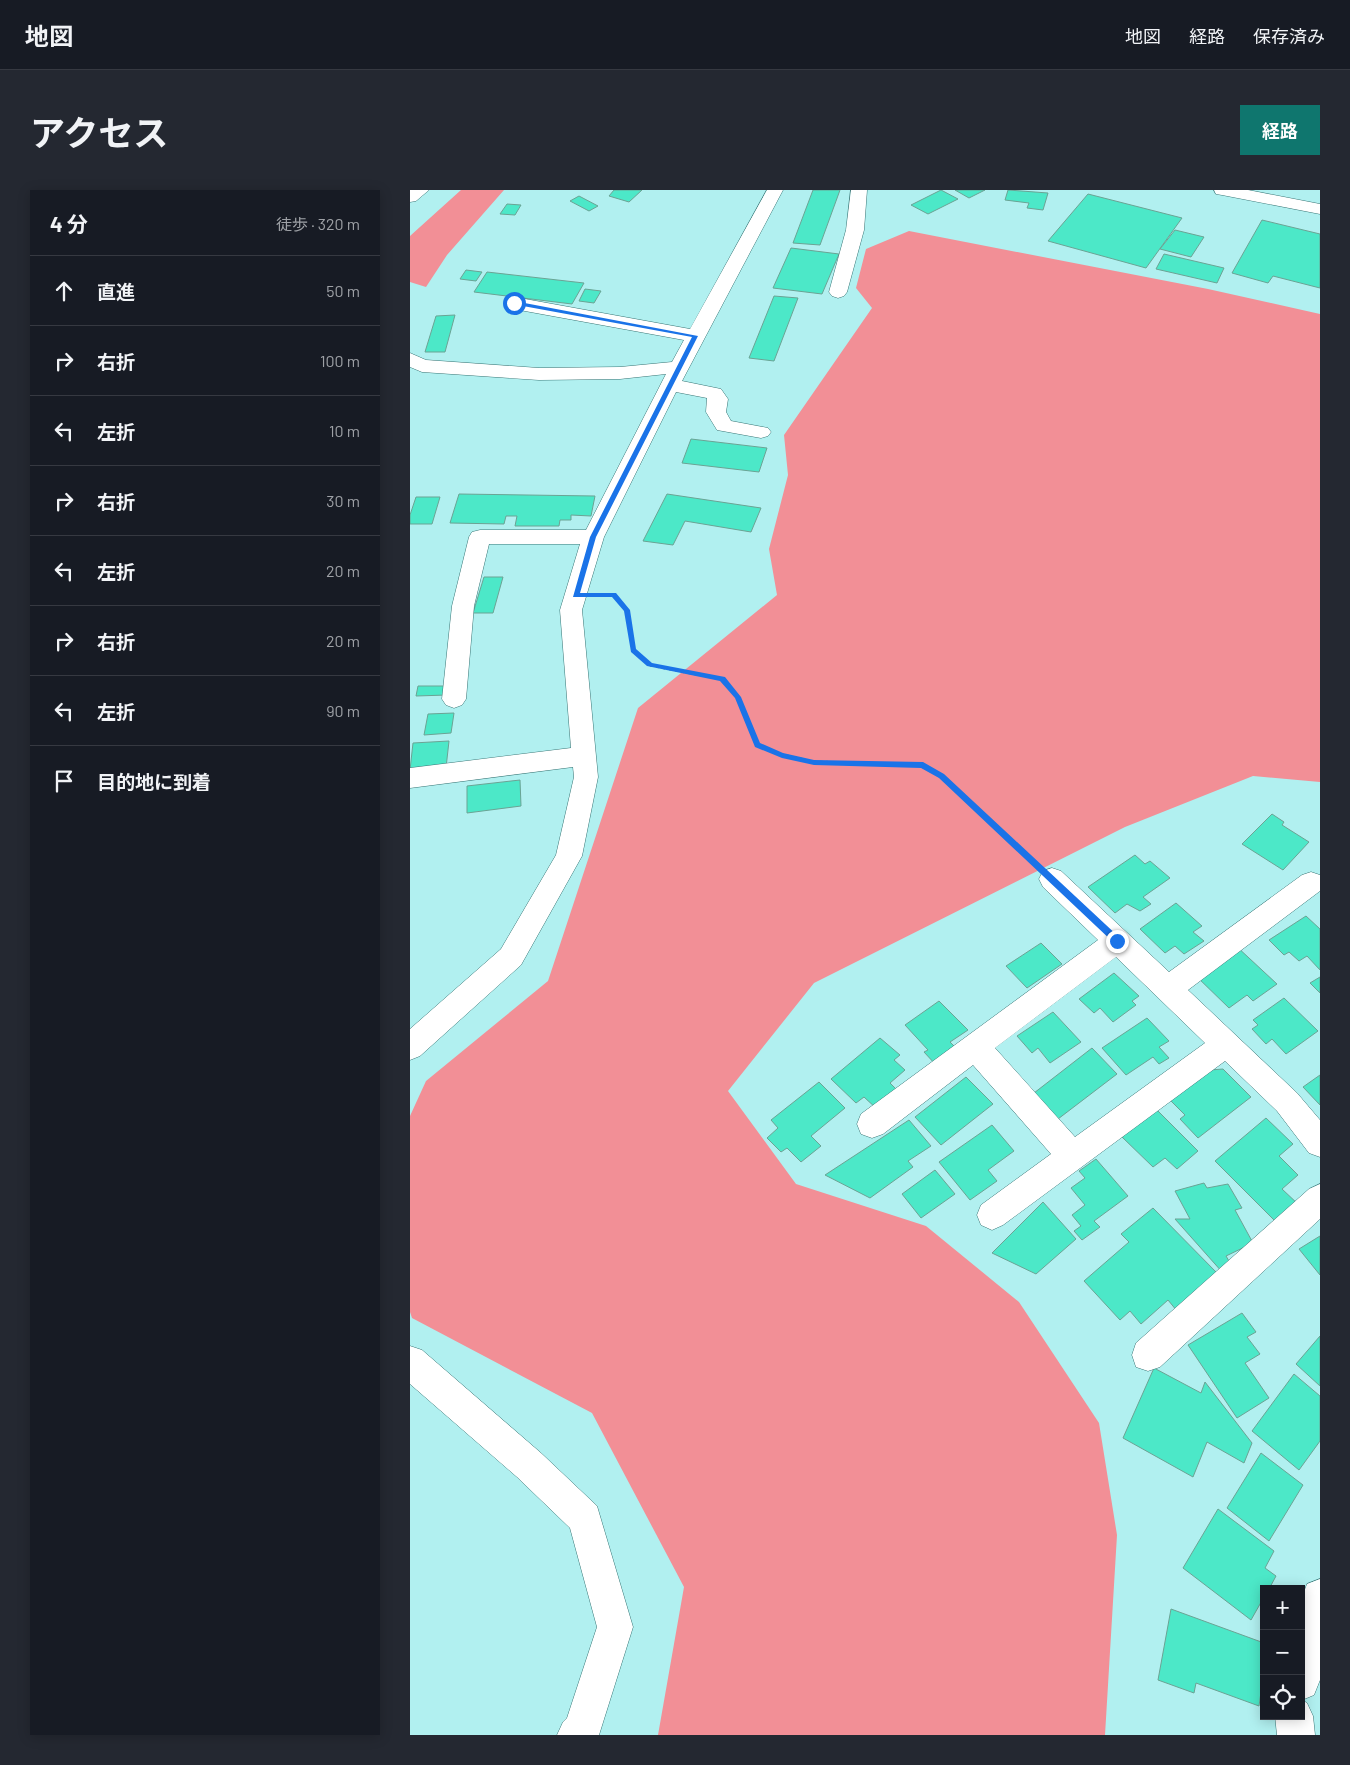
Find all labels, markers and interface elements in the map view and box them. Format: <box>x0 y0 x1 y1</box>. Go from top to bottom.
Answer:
text: 地図 <box>25 21 73 50</box>
text: 地図 <box>1125 25 1161 47</box>
text: 経路 <box>1189 25 1225 47</box>
text: 保存済み <box>1253 25 1325 47</box>
button: 経路 <box>1240 105 1320 155</box>
text: アクセス <box>30 111 168 153</box>
text: 4 分 <box>50 211 88 236</box>
text: 徒歩 · 320 m <box>276 214 360 233</box>
icon: ahead <box>50 277 78 305</box>
text: 直進 <box>97 280 135 303</box>
text: 50 m <box>326 281 360 300</box>
route start <box>503 292 526 315</box>
icon: right <box>50 347 78 375</box>
text: 右折 <box>97 350 135 373</box>
text: 100 m <box>320 351 360 370</box>
icon: left <box>50 417 78 445</box>
text: 左折 <box>97 420 135 443</box>
text: 10 m <box>329 421 360 440</box>
icon: right <box>50 487 78 515</box>
text: 右折 <box>97 490 135 513</box>
text: 30 m <box>326 491 360 510</box>
icon: left <box>50 557 78 585</box>
text: 左折 <box>97 560 135 583</box>
text: 20 m <box>326 561 360 580</box>
icon: right <box>50 627 78 655</box>
text: 右折 <box>97 630 135 653</box>
text: 20 m <box>326 631 360 650</box>
icon: left <box>50 697 78 725</box>
text: 左折 <box>97 700 135 723</box>
text: 90 m <box>326 701 360 720</box>
icon: arrive <box>50 767 78 795</box>
text: 目的地に到着 <box>97 770 211 793</box>
route end <box>1106 930 1129 953</box>
map controls <box>1260 1585 1305 1720</box>
button: + <box>1260 1585 1305 1630</box>
button: − <box>1260 1630 1305 1675</box>
button: locate <box>1260 1675 1305 1720</box>

